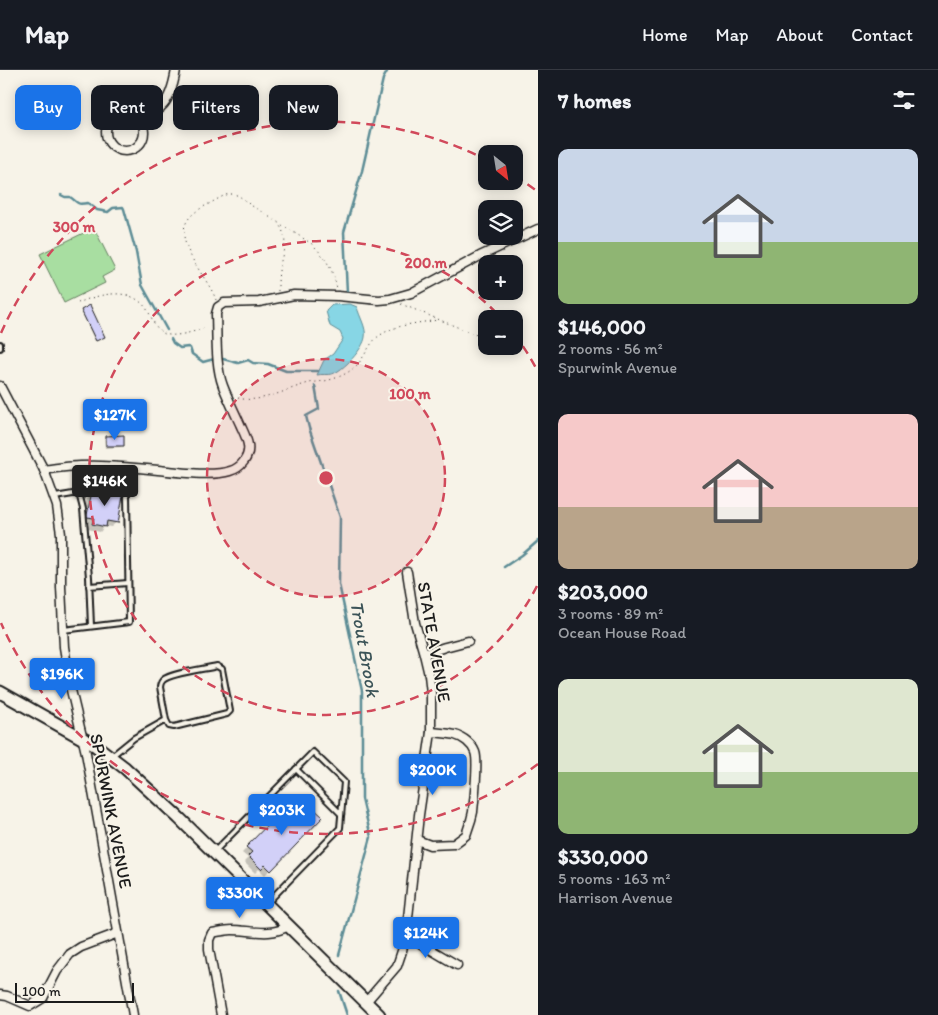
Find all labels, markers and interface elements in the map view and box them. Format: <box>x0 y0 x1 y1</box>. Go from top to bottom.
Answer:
text: Map <box>25 20 69 49</box>
text: Home <box>642 24 688 46</box>
text: Map <box>716 24 749 46</box>
text: About <box>777 24 823 46</box>
text: Contact <box>851 24 913 46</box>
chip: Buy <box>15 85 81 130</box>
chip: Rent <box>91 85 163 130</box>
chip: Filters <box>173 85 259 130</box>
chip: New <box>269 85 338 130</box>
icon: filters <box>890 86 918 114</box>
text: 7 homes <box>558 88 632 113</box>
north arrow <box>478 145 522 190</box>
map controls <box>478 145 523 355</box>
icon: home <box>693 181 783 271</box>
button: layers <box>478 200 523 245</box>
text: 300 m <box>53 218 96 236</box>
text: 200 m <box>405 254 448 272</box>
button: + <box>478 255 523 300</box>
button: − <box>478 310 523 355</box>
text: $146,000 <box>558 314 646 339</box>
text: 2 rooms · 56 m² <box>558 339 663 358</box>
text: Spurwink Avenue <box>558 358 677 377</box>
text: 100 m <box>389 385 431 403</box>
pin: $127K <box>80 398 150 441</box>
text: $127K <box>94 405 136 424</box>
icon: home <box>693 446 783 536</box>
pin: $146K <box>70 464 140 507</box>
centre of rings <box>317 469 335 487</box>
text: $146K <box>83 471 127 490</box>
text: $203,000 <box>558 579 648 604</box>
street label: STATE AVENUE <box>413 580 455 704</box>
water label: Trout Brook <box>345 599 385 700</box>
text: 3 rooms · 89 m² <box>558 604 663 623</box>
text: Ocean House Road <box>558 623 686 642</box>
pin: $196K <box>27 658 97 700</box>
text: $196K <box>41 664 83 683</box>
icon: home <box>693 711 783 801</box>
street label: SPURWINK AVENUE <box>85 732 137 890</box>
pin: $200K <box>398 754 468 796</box>
text: $200K <box>410 760 456 779</box>
pin: $203K <box>247 794 317 836</box>
text: $203K <box>259 800 305 819</box>
text: $330,000 <box>558 844 648 869</box>
text: 5 rooms · 163 m² <box>558 869 670 888</box>
pin: $330K <box>205 876 275 919</box>
text: $330K <box>217 883 263 902</box>
text: Harrison Avenue <box>558 888 673 907</box>
pin: $124K <box>391 916 461 959</box>
text: $124K <box>404 923 448 942</box>
scale bar <box>15 980 134 1003</box>
text: 100 m <box>22 983 61 1000</box>

